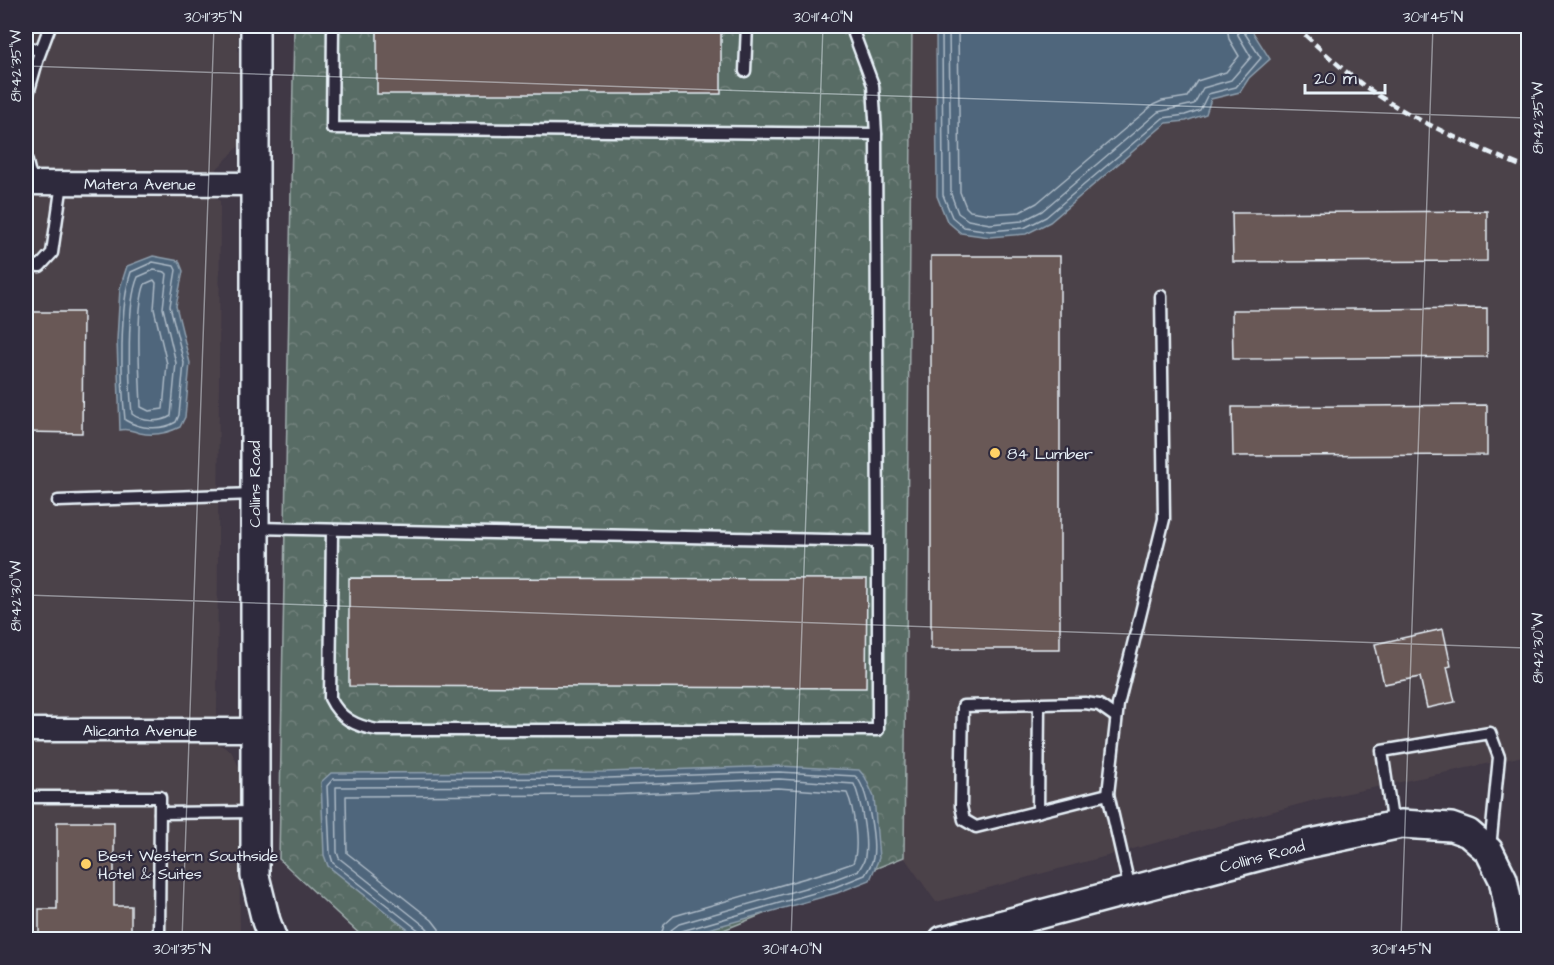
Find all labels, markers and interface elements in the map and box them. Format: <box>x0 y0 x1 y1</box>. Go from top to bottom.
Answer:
text: 30°11'35"N <box>184 7 242 28</box>
text: 30°11'40"N <box>793 7 853 28</box>
text: 30°11'45"N <box>1403 7 1463 28</box>
text: 81°42'35"W <box>6 30 27 102</box>
scale bar <box>1305 57 1384 95</box>
text: 20 m <box>1314 66 1357 91</box>
text: 81°42'35"W <box>1528 82 1549 154</box>
street label: Matera Avenue <box>84 173 196 196</box>
street label: Collins Road <box>244 441 266 527</box>
place label: 84 Lumber <box>1007 443 1093 465</box>
marker: 84 Lumber <box>988 446 1002 460</box>
text: 81°42'30"W <box>6 561 27 631</box>
text: 81°42'30"W <box>1528 613 1549 683</box>
street label: Alicanta Avenue <box>83 720 198 742</box>
street label: Collins Road <box>1217 835 1307 878</box>
place label: Best Western Southside Hotel & Suites <box>98 845 278 885</box>
marker: Best Western Southside Hotel & Suites <box>79 857 93 871</box>
text: 30°11'35"N <box>153 939 211 960</box>
text: 30°11'40"N <box>762 939 822 960</box>
text: 30°11'45"N <box>1371 939 1431 960</box>

